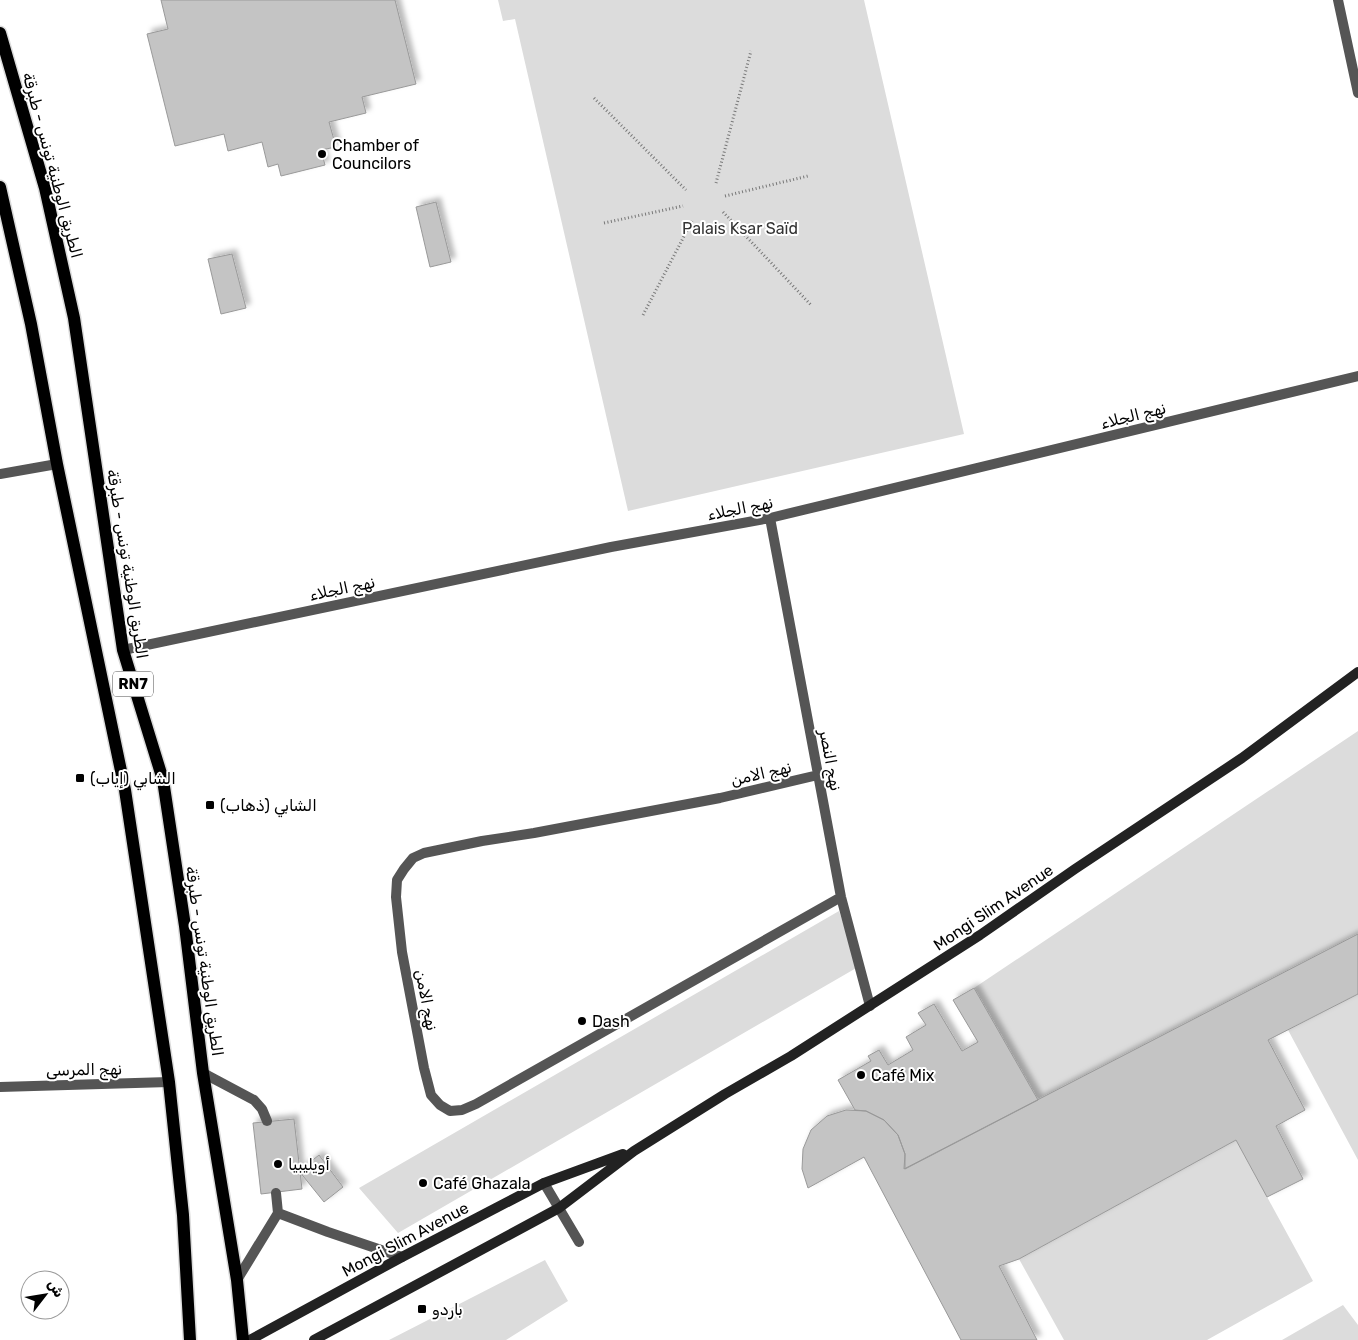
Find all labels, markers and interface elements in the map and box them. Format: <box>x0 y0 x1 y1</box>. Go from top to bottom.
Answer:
street label: الطريق الوطنية تونس - طبرقة <box>18 70 86 260</box>
place label: Chamber of Councilors <box>332 136 420 173</box>
marker: Chamber of Councilors <box>316 148 328 160</box>
park label: Palais Ksar Saïd <box>682 219 798 238</box>
street label: نهج الجلاء <box>1098 398 1168 435</box>
street label: الطريق الوطنية تونس - طبرقة <box>102 468 152 660</box>
street label: نهج الجلاء <box>705 493 775 526</box>
street label: نهج الجلاء <box>307 572 377 607</box>
road number: RN7 <box>113 672 153 696</box>
street label: نهج النصر <box>813 727 846 793</box>
street label: نهج الامن <box>729 757 794 792</box>
place label: الشابي (إياب) <box>90 769 176 791</box>
marker: الشابي (إياب) <box>74 772 86 784</box>
place label: الشابي (ذهاب) <box>220 796 317 818</box>
marker: الشابي (ذهاب) <box>204 799 216 811</box>
street label: Mongi Slim Avenue <box>930 860 1057 955</box>
street label: الطريق الوطنية تونس - طبرقة <box>181 865 227 1057</box>
street label: نهج الامن <box>409 968 442 1033</box>
place label: Dash <box>592 1012 630 1031</box>
marker: Dash <box>576 1015 588 1027</box>
street label: نهج المرسى <box>46 1059 122 1082</box>
place label: Café Mix <box>871 1066 935 1085</box>
marker: Café Mix <box>855 1069 867 1081</box>
place label: أويليبيا <box>288 1155 330 1175</box>
marker: أويليبيا <box>272 1158 284 1170</box>
place label: Café Ghazala <box>433 1174 530 1193</box>
marker: Café Ghazala <box>417 1177 429 1189</box>
street label: Mongi Slim Avenue <box>339 1198 472 1281</box>
north arrow <box>20 1270 70 1320</box>
text: ش <box>44 1277 68 1301</box>
place label: باردو <box>432 1300 463 1320</box>
marker: باردو <box>416 1303 428 1315</box>

